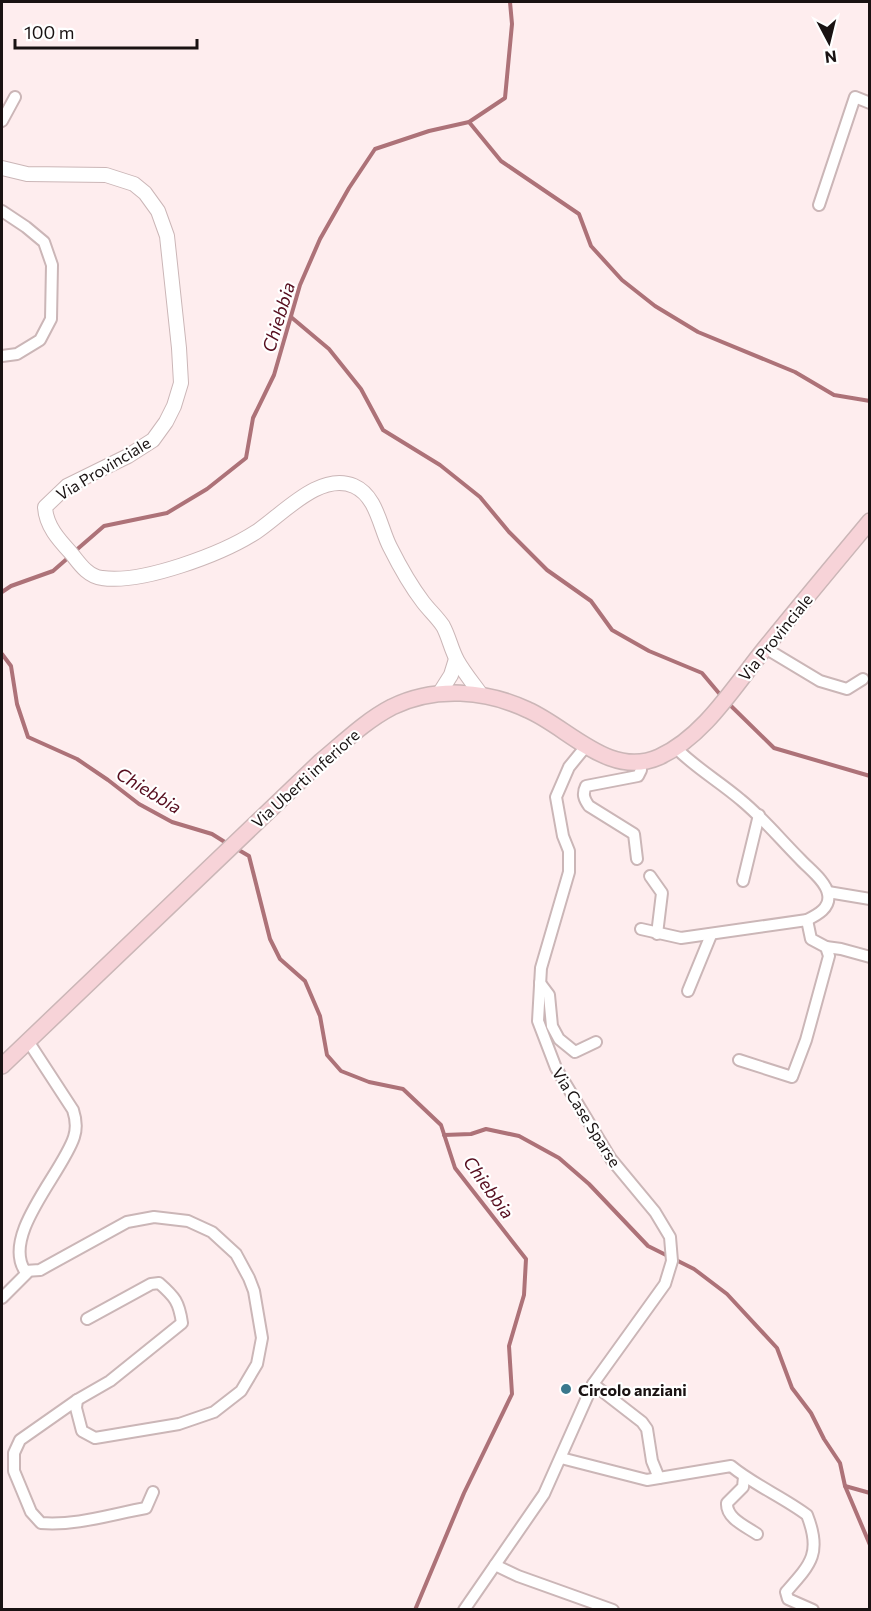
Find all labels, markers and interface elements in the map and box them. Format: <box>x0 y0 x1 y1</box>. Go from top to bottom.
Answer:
scale bar <box>15 12 196 50</box>
north arrow <box>799 12 859 72</box>
text: 100 m <box>24 21 74 43</box>
text: N <box>824 47 838 68</box>
water label: Chiebbia <box>257 279 299 355</box>
street label: Via Provinciale <box>53 432 153 504</box>
street label: Via Provinciale <box>734 590 816 684</box>
street label: Via Uberti inferiore <box>247 725 363 831</box>
water label: Chiebbia <box>112 762 186 818</box>
street label: Via Case Sparse <box>549 1064 625 1170</box>
water label: Chiebbia <box>459 1151 519 1223</box>
place label: Circolo anziani <box>578 1380 687 1399</box>
marker: Circolo anziani <box>559 1382 573 1396</box>

